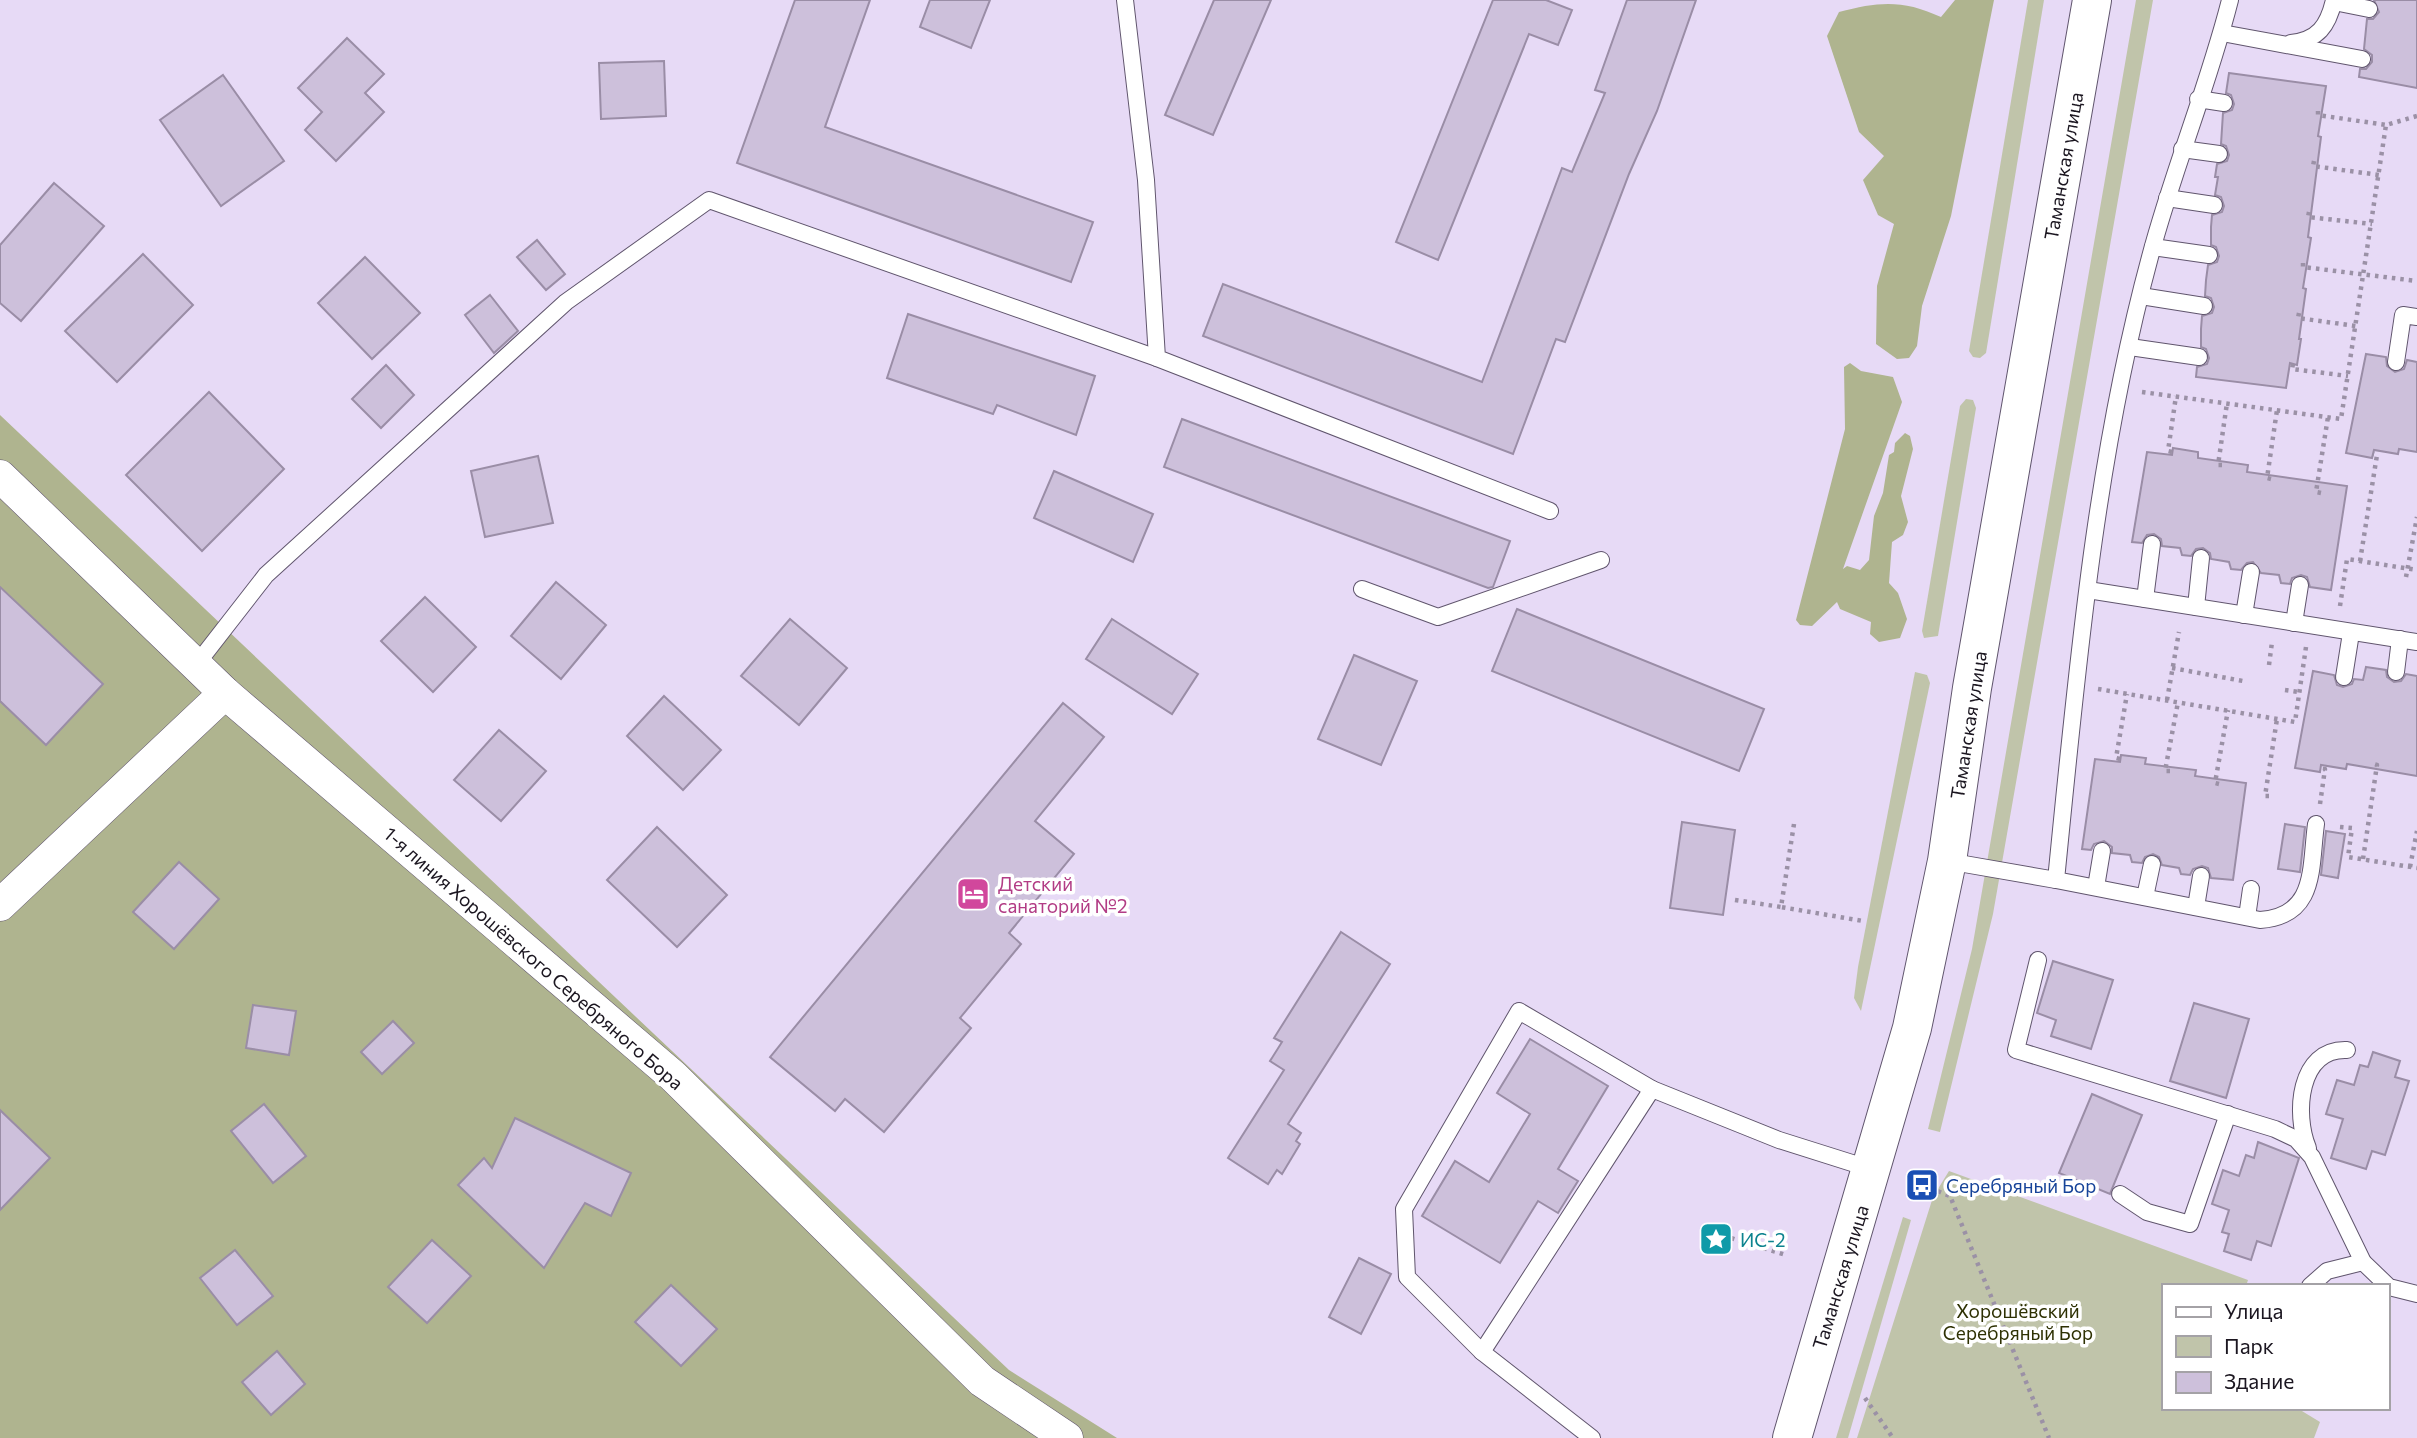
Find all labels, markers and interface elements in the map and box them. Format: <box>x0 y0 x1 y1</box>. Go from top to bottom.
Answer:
street label: Таманская улица <box>2039 90 2087 242</box>
street label: Таманская улица <box>1945 649 1991 801</box>
street label: 1-я линия Хорошёвского Серебряного Бора <box>380 822 688 1094</box>
place label: Детский санаторий №2 <box>998 872 1127 917</box>
hotel icon: Детский санаторий №2 <box>954 875 992 913</box>
bus stop icon: Серебряный Бор <box>1903 1166 1941 1204</box>
place label: Серебряный Бор <box>1946 1174 2096 1197</box>
street label: Таманская улица <box>1807 1202 1873 1352</box>
place icon: ИС-2 <box>1697 1220 1735 1258</box>
place label: ИС-2 <box>1740 1228 1786 1251</box>
legend <box>2162 1284 2389 1410</box>
text: Улица <box>2224 1298 2283 1323</box>
park label: Хорошёвский Серебряный Бор <box>1943 1299 2093 1344</box>
text: Парк <box>2224 1333 2274 1358</box>
text: Здание <box>2224 1368 2294 1393</box>

